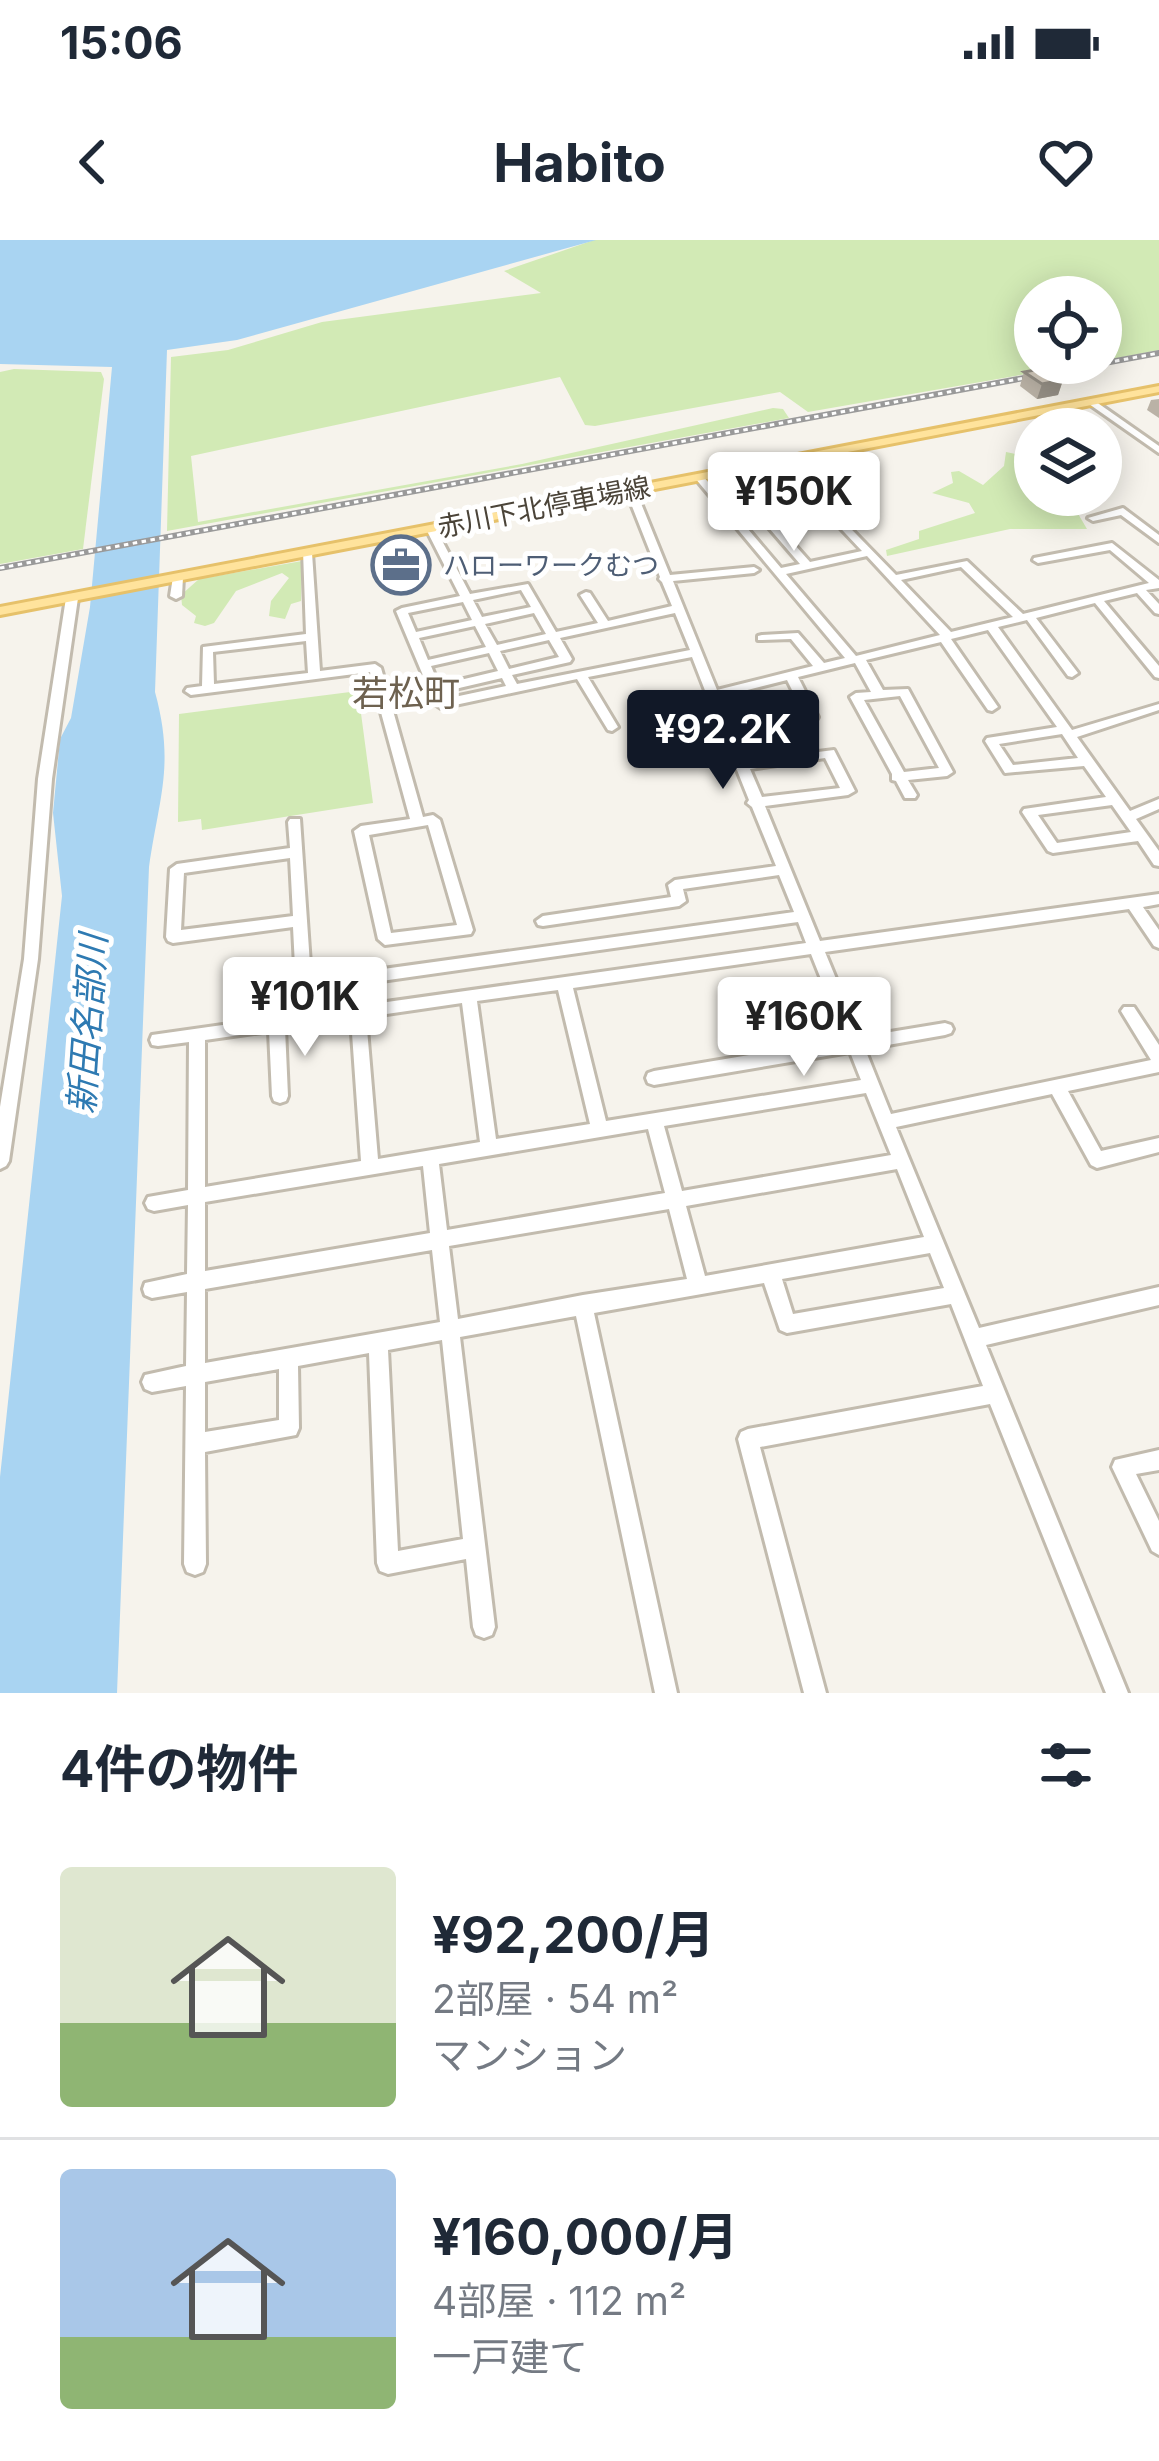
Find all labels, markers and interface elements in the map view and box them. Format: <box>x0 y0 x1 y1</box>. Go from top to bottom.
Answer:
text: 15:06 <box>60 15 183 70</box>
icon: back <box>60 129 126 195</box>
icon: heart <box>1033 129 1099 195</box>
text: Habito <box>493 130 666 195</box>
map controls <box>1014 276 1122 516</box>
button: locate <box>1014 276 1122 384</box>
button: layers <box>1014 408 1122 516</box>
pin: ¥150K <box>710 452 878 554</box>
text: ¥150K <box>735 467 853 514</box>
street label: 赤川下北停車場線 <box>435 470 653 544</box>
office icon: ハローワークむつ <box>370 534 432 596</box>
place label: ハローワークむつ <box>443 549 659 582</box>
district label: 若松町 <box>352 671 460 715</box>
pin: ¥92.2K <box>625 690 821 792</box>
text: ¥92.2K <box>654 705 792 752</box>
water label: 新田名部川 <box>59 929 116 1115</box>
pin: ¥101K <box>221 957 389 1059</box>
text: ¥101K <box>250 972 360 1019</box>
pin: ¥160K <box>720 977 888 1079</box>
text: ¥160K <box>745 992 863 1039</box>
icon: filters <box>1033 1732 1099 1798</box>
text: 4件の物件 <box>60 1738 299 1799</box>
text: ¥92,200/月 <box>432 1904 715 1965</box>
icon: home <box>156 1915 300 2059</box>
text: 2部屋 · 54 m² <box>432 1975 678 2022</box>
text: マンション <box>432 2031 627 2078</box>
text: ¥160,000/月 <box>432 2206 739 2267</box>
icon: home <box>156 2217 300 2361</box>
text: 4部屋 · 112 m² <box>432 2277 686 2324</box>
text: 一戸建て <box>432 2333 588 2380</box>

